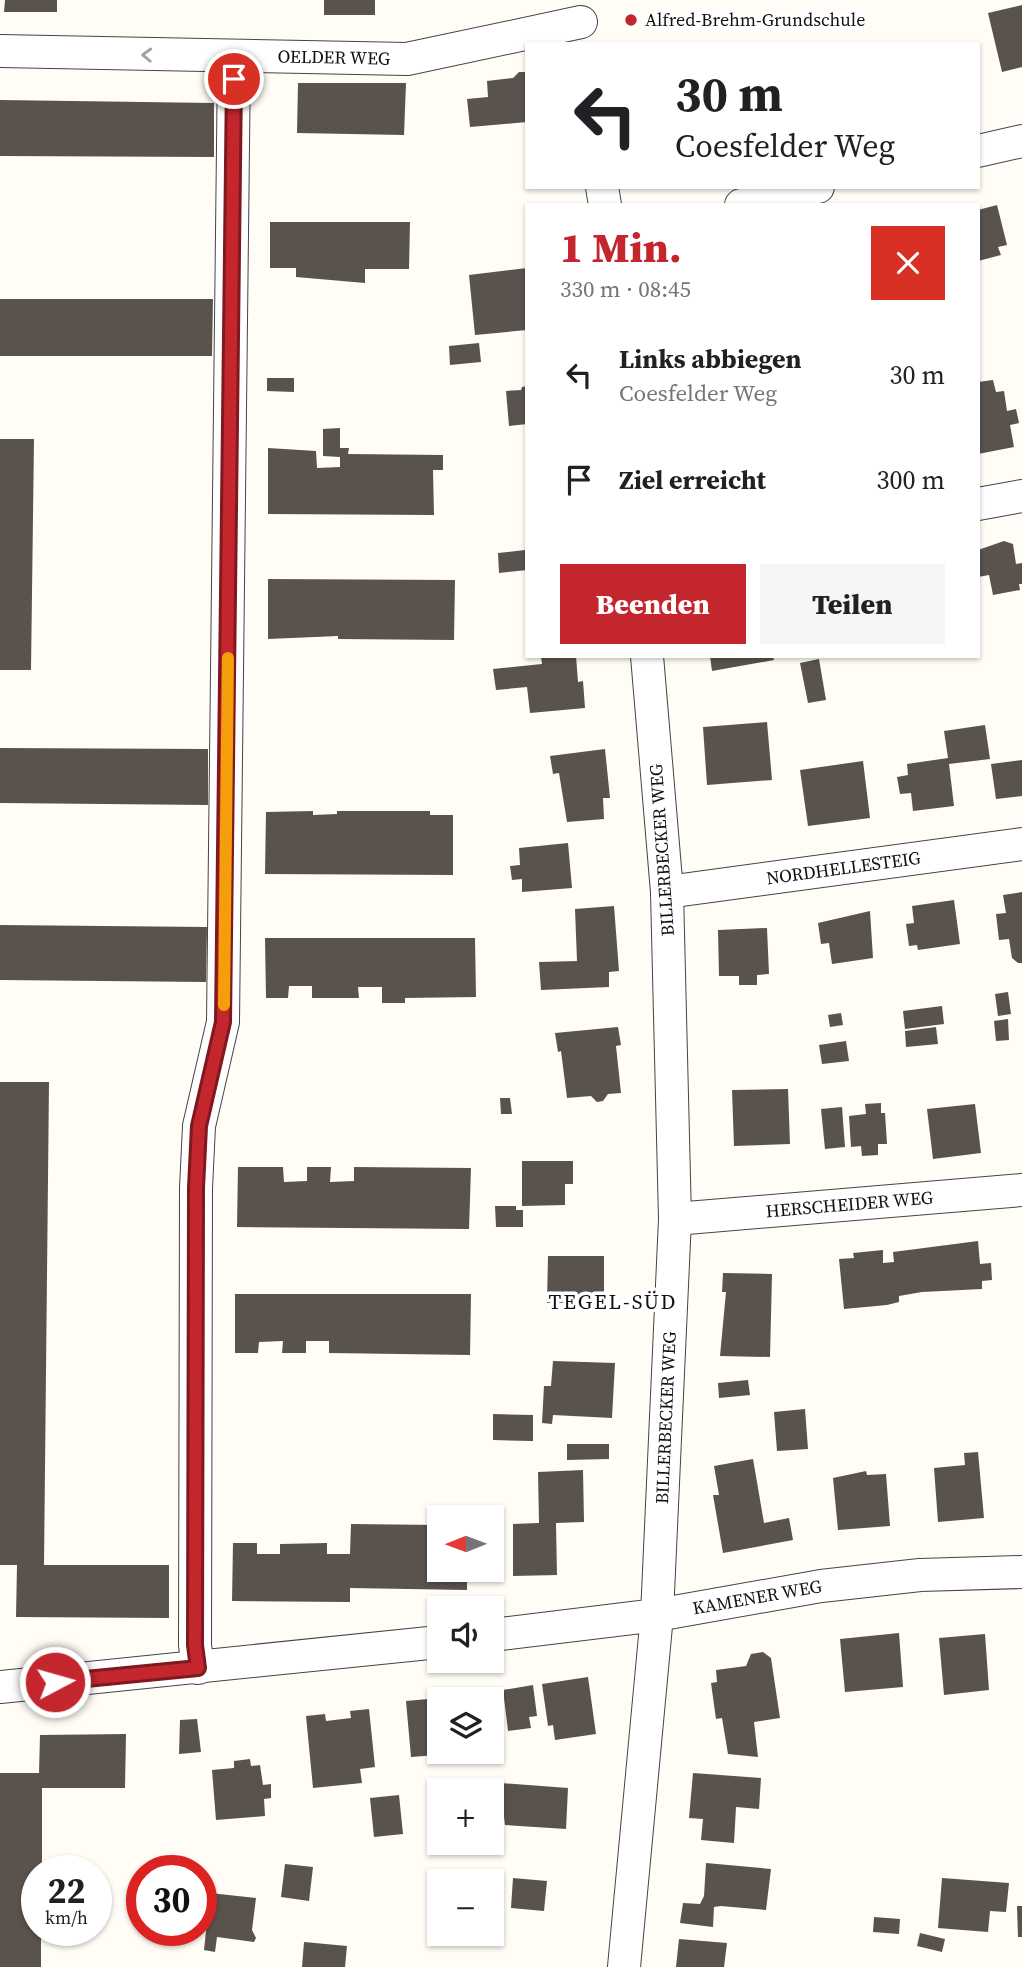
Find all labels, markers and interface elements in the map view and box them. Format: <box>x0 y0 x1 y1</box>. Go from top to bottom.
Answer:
place label: Alfred-Brehm-Grundschule <box>645 7 865 32</box>
marker: Alfred-Brehm-Grundschule <box>623 12 639 28</box>
street label: OELDER WEG <box>277 43 390 71</box>
one-way arrow <box>141 48 152 63</box>
pin <box>204 49 264 109</box>
icon: arrive <box>215 60 253 98</box>
text: 30 m <box>675 60 783 127</box>
icon: left <box>560 70 651 161</box>
text: Coesfelder Weg <box>675 124 895 168</box>
text: 1 Min. <box>560 218 682 276</box>
button: close <box>871 226 945 300</box>
text: 330 m · 08:45 <box>560 273 691 305</box>
text: Links abbiegen <box>619 341 802 377</box>
icon: left <box>560 356 598 394</box>
text: 30 m <box>890 357 945 393</box>
text: Coesfelder Weg <box>619 377 777 409</box>
icon: arrive <box>560 461 598 499</box>
text: Ziel erreicht <box>619 462 766 498</box>
text: 300 m <box>877 462 945 498</box>
button: Beenden <box>560 564 746 644</box>
button: Teilen <box>760 564 945 644</box>
street label: BILLERBECKER WEG <box>643 763 680 937</box>
street label: NORDHELLESTEIG <box>765 845 922 890</box>
street label: HERSCHEIDER WEG <box>765 1184 934 1223</box>
district label: TEGEL-SÜD <box>548 1287 678 1316</box>
street label: BILLERBECKER WEG <box>649 1331 682 1505</box>
north arrow <box>427 1505 504 1582</box>
map controls <box>427 1505 504 1946</box>
street label: KAMENER WEG <box>691 1573 824 1620</box>
button: sound <box>427 1596 504 1673</box>
position arrow <box>18 1645 92 1719</box>
button: layers <box>427 1687 504 1764</box>
button: + <box>427 1778 504 1855</box>
speed limit sign: 30 <box>126 1855 217 1946</box>
text: 22 <box>48 1867 85 1915</box>
button: − <box>427 1869 504 1946</box>
text: km/h <box>45 1905 88 1930</box>

